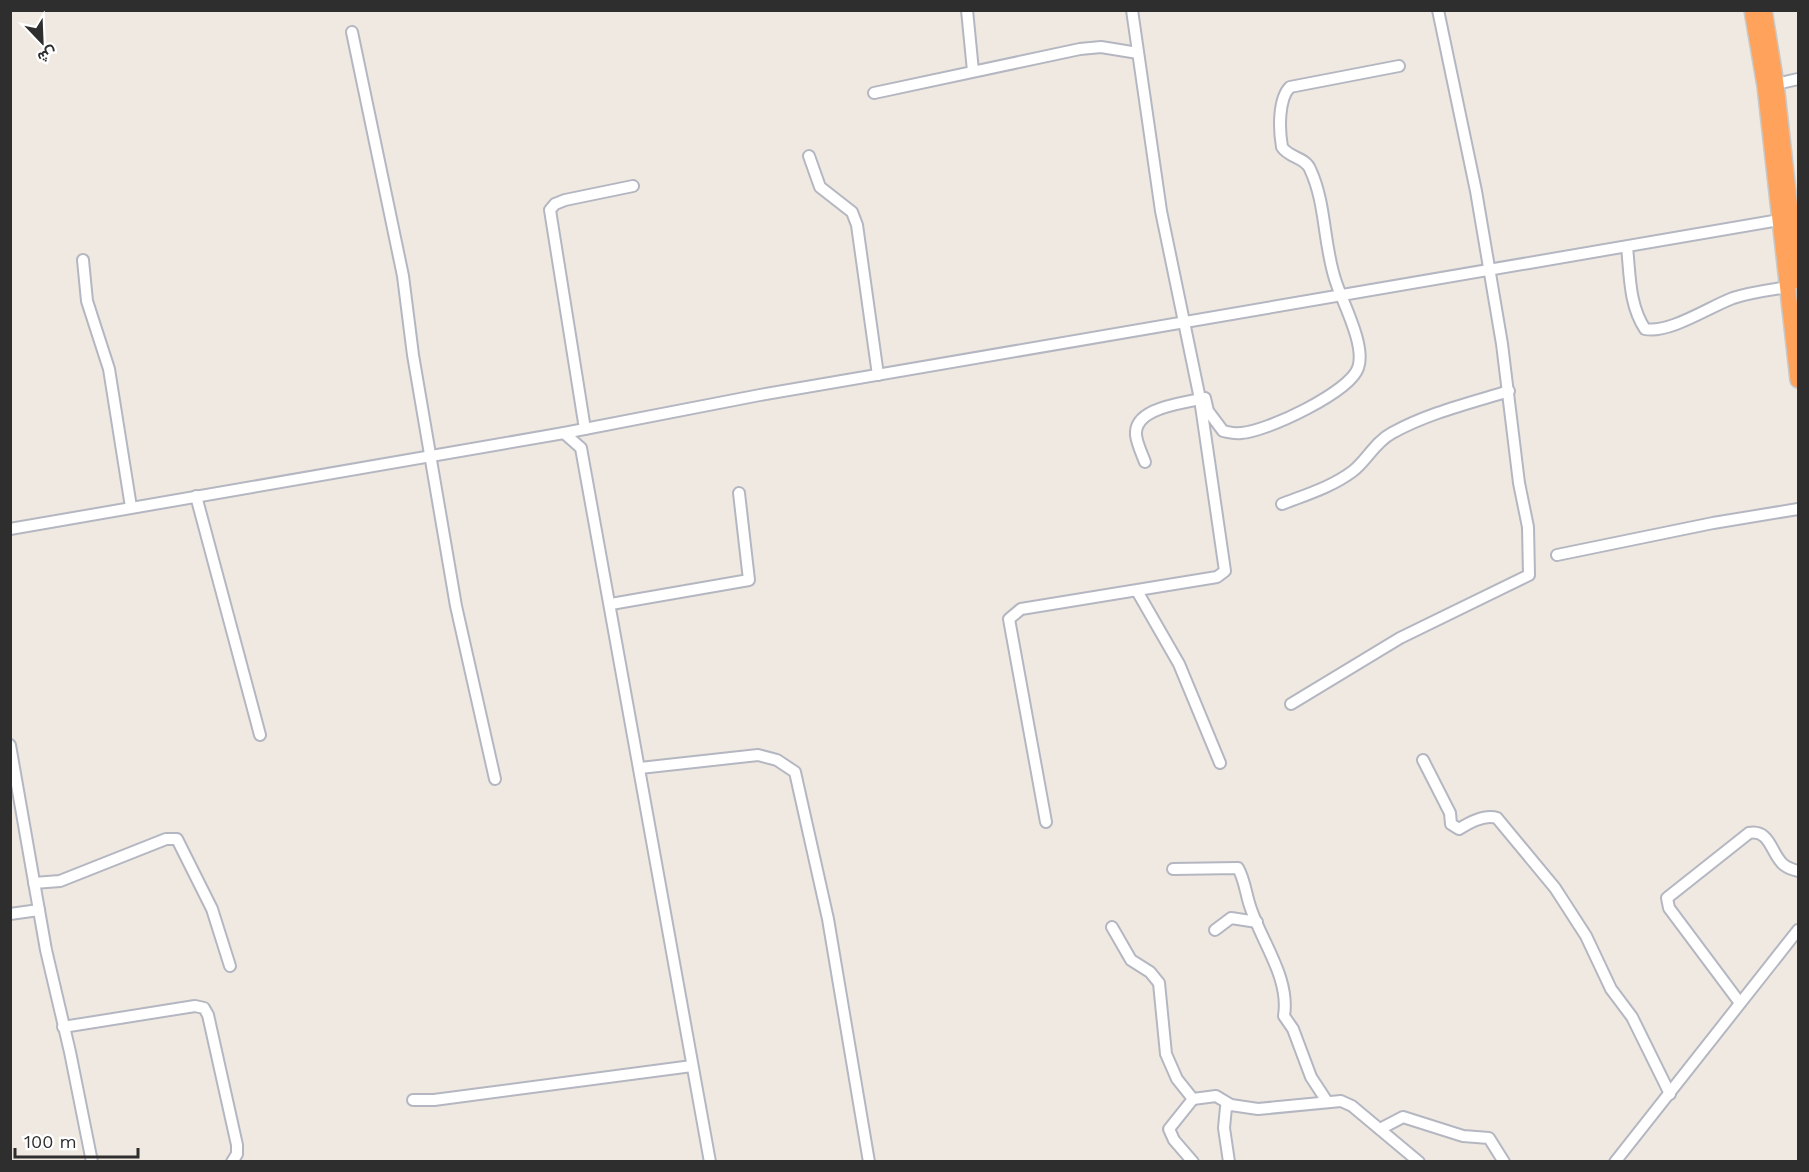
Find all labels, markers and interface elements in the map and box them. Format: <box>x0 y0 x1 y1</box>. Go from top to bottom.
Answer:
north arrow <box>12 12 72 72</box>
text: ش <box>35 43 60 68</box>
scale bar <box>15 1121 138 1159</box>
text: 100 m <box>24 1131 77 1152</box>

